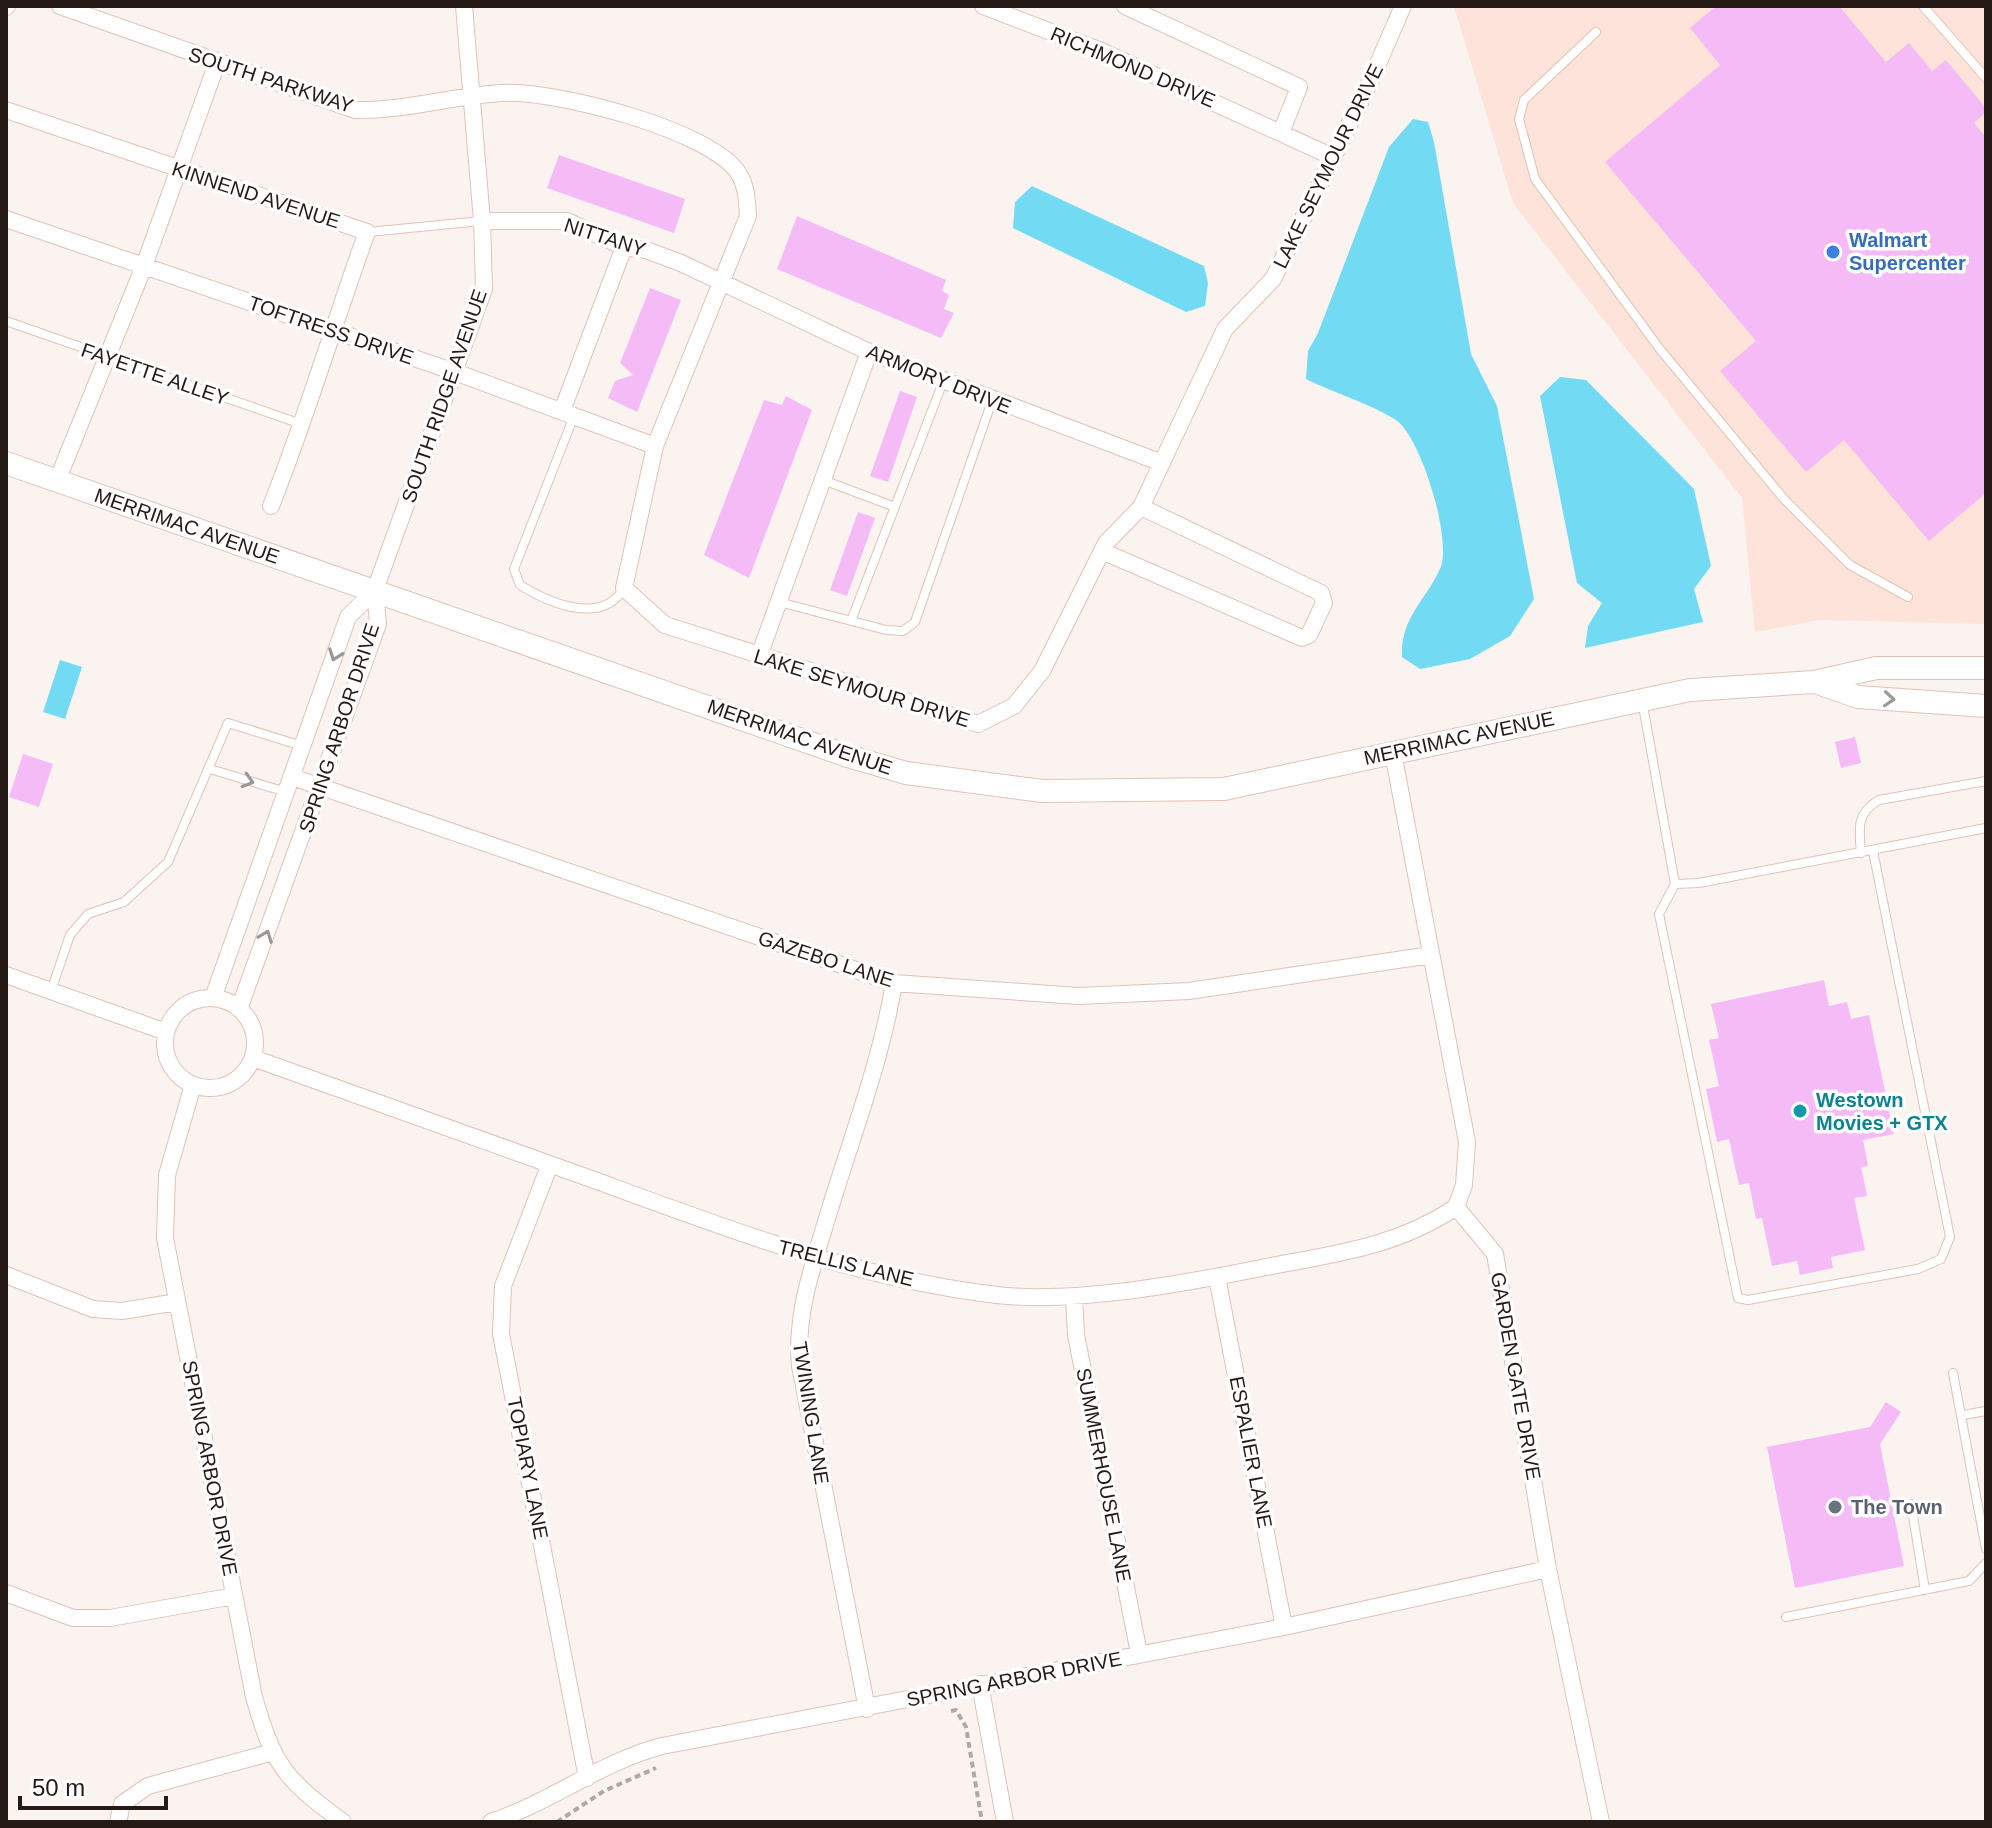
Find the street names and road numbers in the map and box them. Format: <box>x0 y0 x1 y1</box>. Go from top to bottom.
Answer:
street label: RICHMOND DRIVE <box>1047 22 1219 112</box>
street label: SOUTH PARKWAY <box>186 43 356 117</box>
street label: LAKE SEYMOUR DRIVE <box>1269 60 1387 272</box>
street label: KINNEND AVENUE <box>169 157 343 233</box>
street label: NITTANY <box>562 214 648 260</box>
street label: SOUTH RIDGE AVENUE <box>397 286 491 506</box>
street label: TOFTRESS DRIVE <box>246 291 416 369</box>
street label: FAYETTE ALLEY <box>79 339 231 409</box>
street label: ARMORY DRIVE <box>864 340 1014 418</box>
street label: MERRIMAC AVENUE <box>92 484 282 568</box>
street label: SPRING ARBOR DRIVE <box>295 620 383 836</box>
street label: LAKE SEYMOUR DRIVE <box>751 645 973 731</box>
street label: MERRIMAC AVENUE <box>705 695 895 779</box>
street label: MERRIMAC AVENUE <box>1362 707 1556 769</box>
street label: GAZEBO LANE <box>755 927 897 991</box>
street label: TRELLIS LANE <box>776 1236 916 1290</box>
street label: GARDEN GATE DRIVE <box>1487 1270 1545 1482</box>
street label: TWINING LANE <box>789 1340 833 1486</box>
street label: SPRING ARBOR DRIVE <box>178 1358 242 1578</box>
street label: SUMMERHOUSE LANE <box>1072 1366 1136 1584</box>
street label: ESPALIER LANE <box>1225 1374 1277 1530</box>
street label: TOPIARY LANE <box>503 1395 553 1541</box>
street label: SPRING ARBOR DRIVE <box>904 1647 1124 1711</box>

